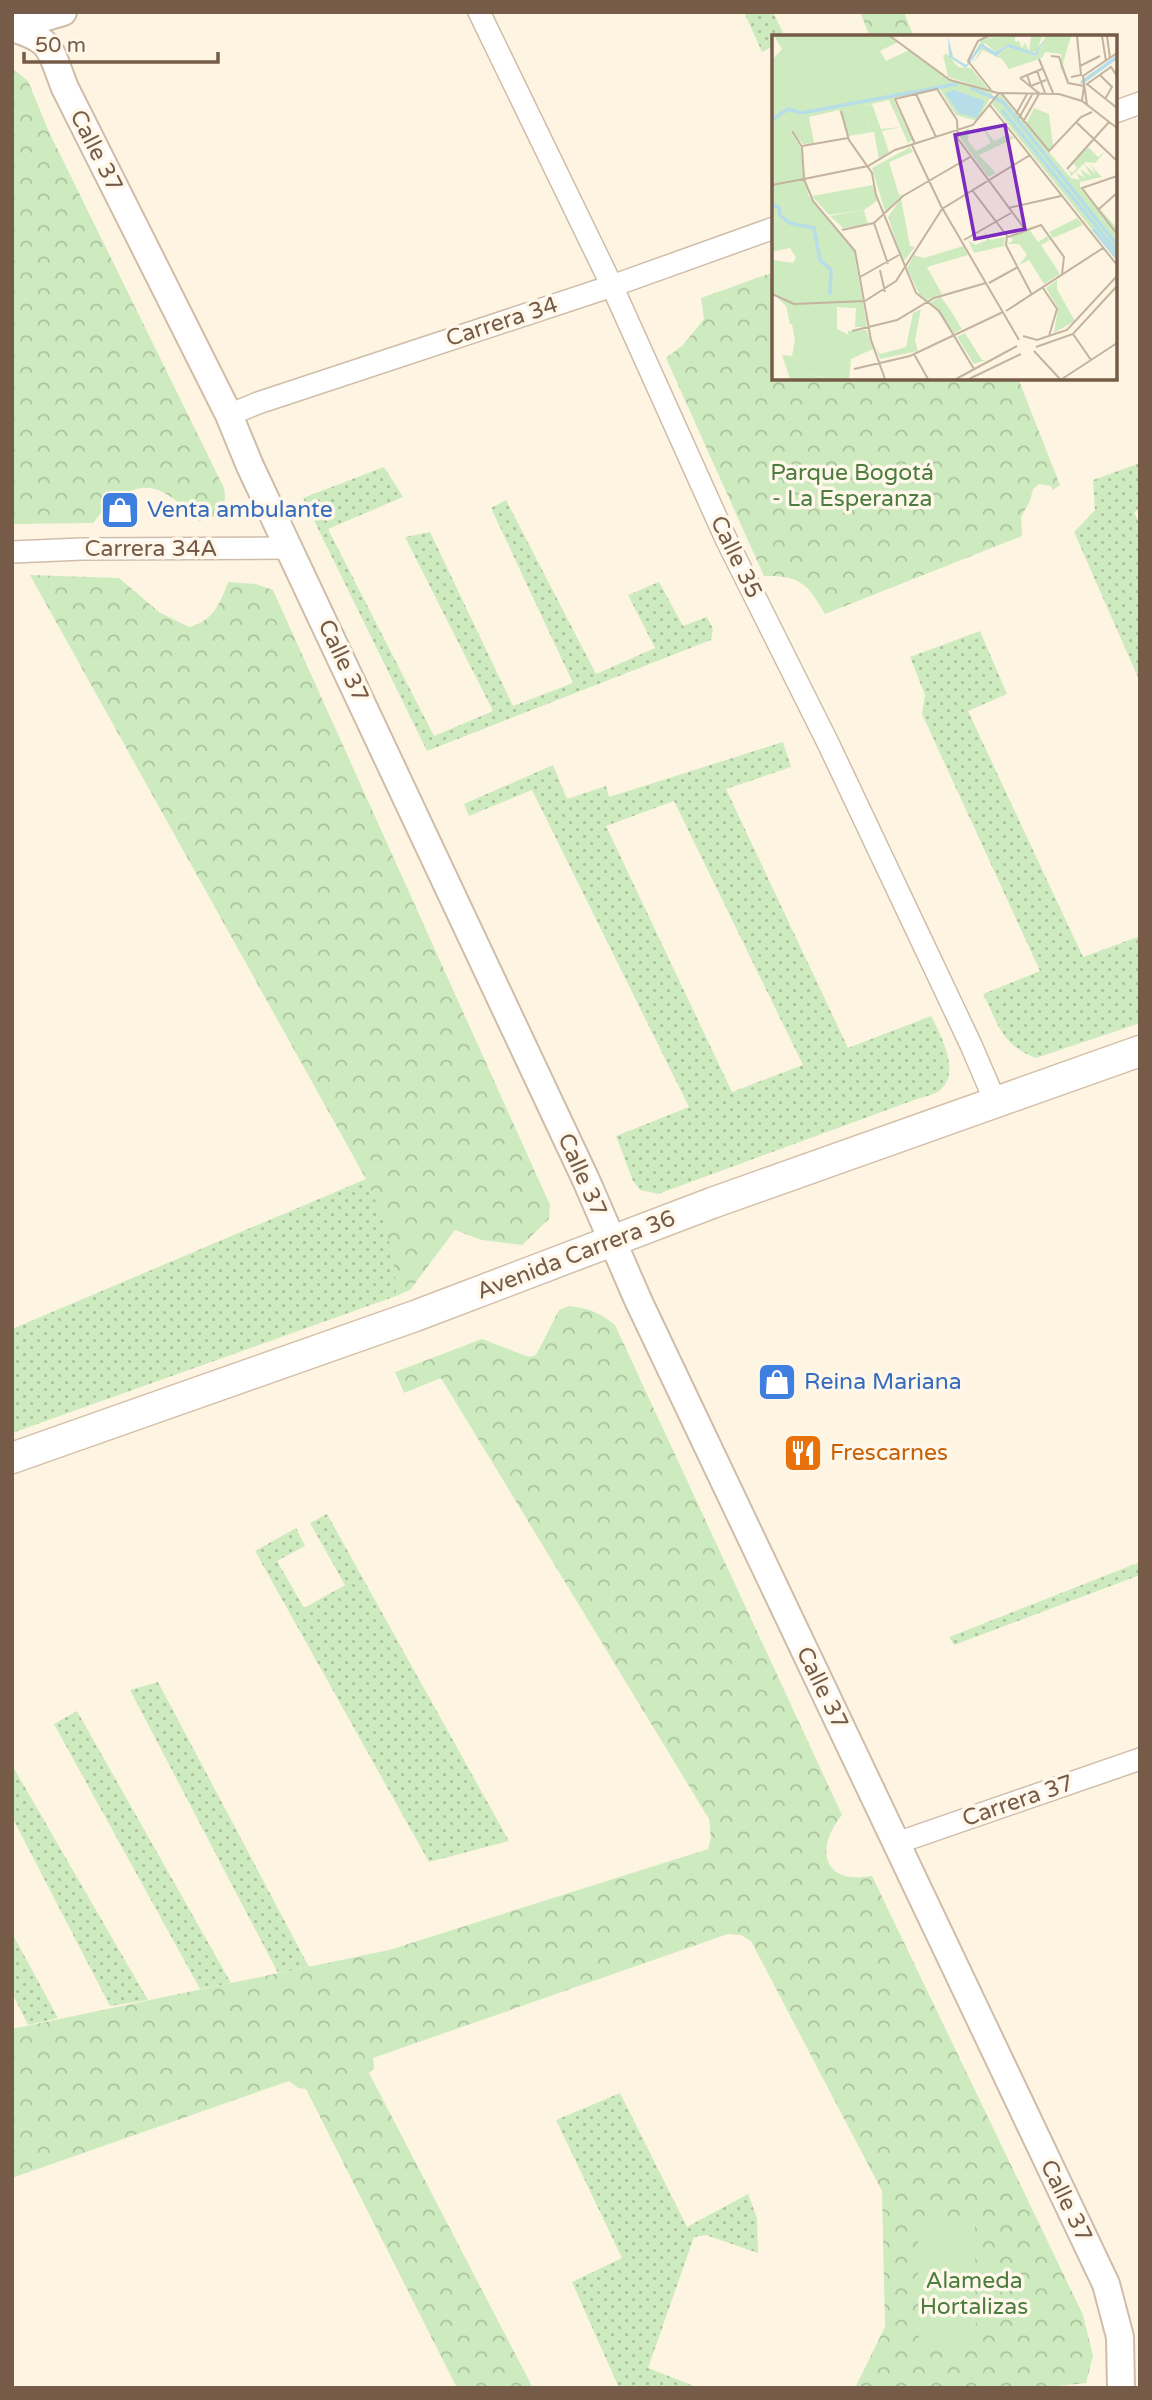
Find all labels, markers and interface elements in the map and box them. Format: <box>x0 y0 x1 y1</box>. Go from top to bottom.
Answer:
scale bar <box>24 21 219 65</box>
text: 50 m <box>35 33 86 58</box>
inset map <box>772 35 1117 380</box>
street label: Calle 37 <box>63 105 129 197</box>
street label: Carrera 34 <box>443 291 561 353</box>
park label: Parque Bogotá - La Esperanza <box>770 459 934 513</box>
shop icon: Venta ambulante <box>99 489 141 531</box>
place label: Venta ambulante <box>147 496 333 524</box>
street label: Calle 35 <box>704 511 768 603</box>
street label: Carrera 34A <box>85 535 217 563</box>
street label: Calle 37 <box>312 615 374 707</box>
street label: Calle 37 <box>551 1129 613 1221</box>
street label: Avenida Carrera 36 <box>473 1204 679 1306</box>
shop icon: Reina Mariana <box>756 1361 798 1403</box>
place label: Reina Mariana <box>804 1368 962 1396</box>
restaurant icon: Frescarnes <box>782 1432 824 1474</box>
place label: Frescarnes <box>830 1439 948 1467</box>
street label: Calle 37 <box>790 1642 854 1734</box>
street label: Carrera 37 <box>959 1769 1077 1833</box>
street label: Calle 37 <box>1034 2155 1098 2247</box>
park label: Alameda Hortalizas <box>920 2267 1028 2321</box>

